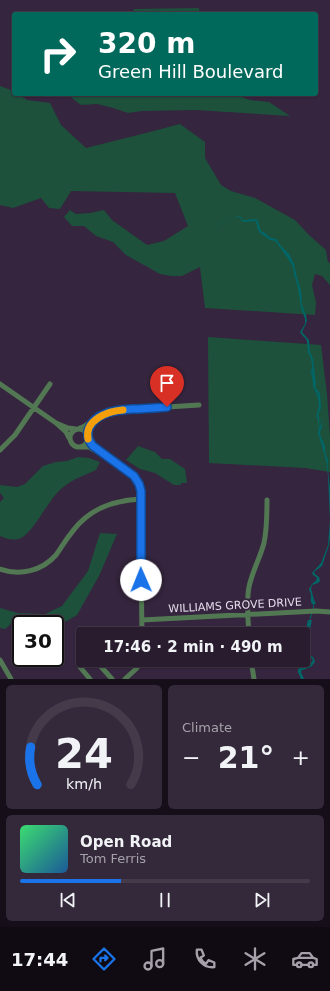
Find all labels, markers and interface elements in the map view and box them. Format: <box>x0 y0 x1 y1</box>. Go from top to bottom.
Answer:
text: 320 m <box>98 27 195 60</box>
icon: right <box>32 28 84 80</box>
text: Green Hill Boulevard <box>98 61 284 82</box>
pin <box>150 366 184 407</box>
icon: arrive <box>156 372 178 394</box>
position arrow <box>120 559 162 601</box>
street label: WILLIAMS GROVE DRIVE <box>168 596 302 615</box>
speed limit sign: 30 <box>12 615 64 667</box>
text: 17:46 · 2 min · 490 m <box>103 638 283 656</box>
text: Climate <box>182 720 232 735</box>
text: 24 <box>55 729 113 778</box>
text: 21° <box>218 740 274 775</box>
text: − <box>182 745 200 770</box>
text: + <box>292 745 310 770</box>
text: km/h <box>66 776 102 792</box>
text: Open Road <box>80 833 172 851</box>
text: Tom Ferris <box>80 851 146 866</box>
icon: previous <box>57 889 79 911</box>
icon: pause <box>154 889 176 911</box>
icon: next <box>251 889 273 911</box>
icon: directions <box>90 945 118 973</box>
icon: music <box>141 945 169 973</box>
icon: phone <box>191 945 219 973</box>
icon: climate <box>241 945 269 973</box>
icon: car <box>291 945 319 973</box>
text: 17:44 <box>11 949 68 970</box>

